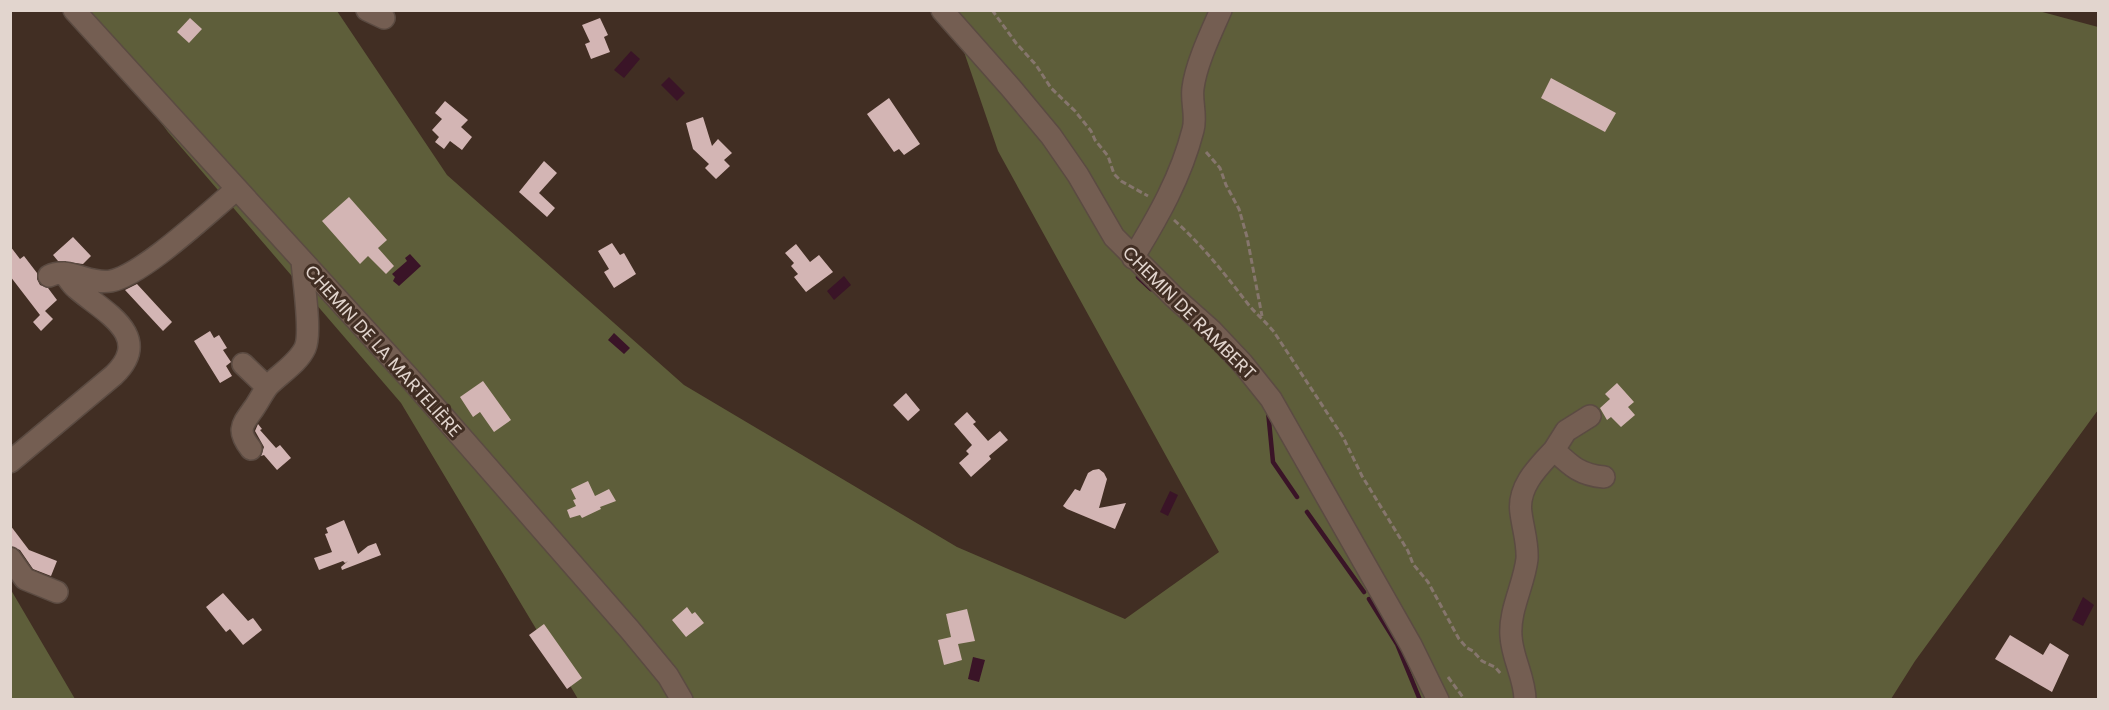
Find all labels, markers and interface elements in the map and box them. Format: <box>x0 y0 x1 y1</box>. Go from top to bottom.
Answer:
street label: CHEMIN DE RAMBERT <box>1117 240 1262 385</box>
street label: CHEMIN DE LA MARTELIÈRE <box>299 259 467 442</box>

